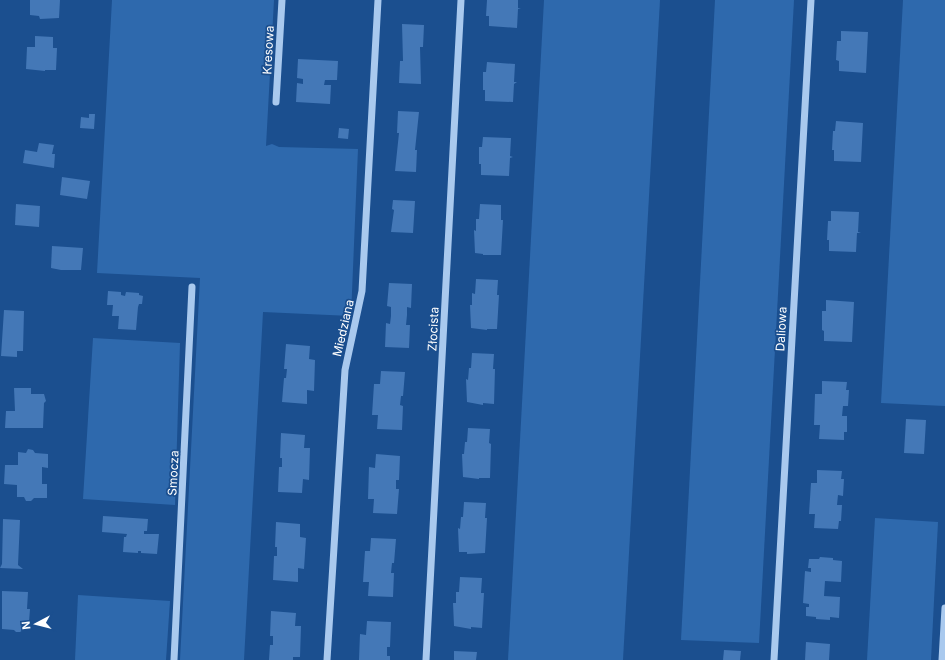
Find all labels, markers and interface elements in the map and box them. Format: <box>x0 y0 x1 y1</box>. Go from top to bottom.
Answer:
street label: Kresowa <box>259 25 277 75</box>
street label: Miedziana <box>329 298 357 358</box>
street label: Złocista <box>424 306 442 352</box>
street label: Daliowa <box>772 306 790 352</box>
street label: Smocza <box>164 450 182 496</box>
north arrow <box>16 604 56 644</box>
text: N <box>19 620 34 630</box>

